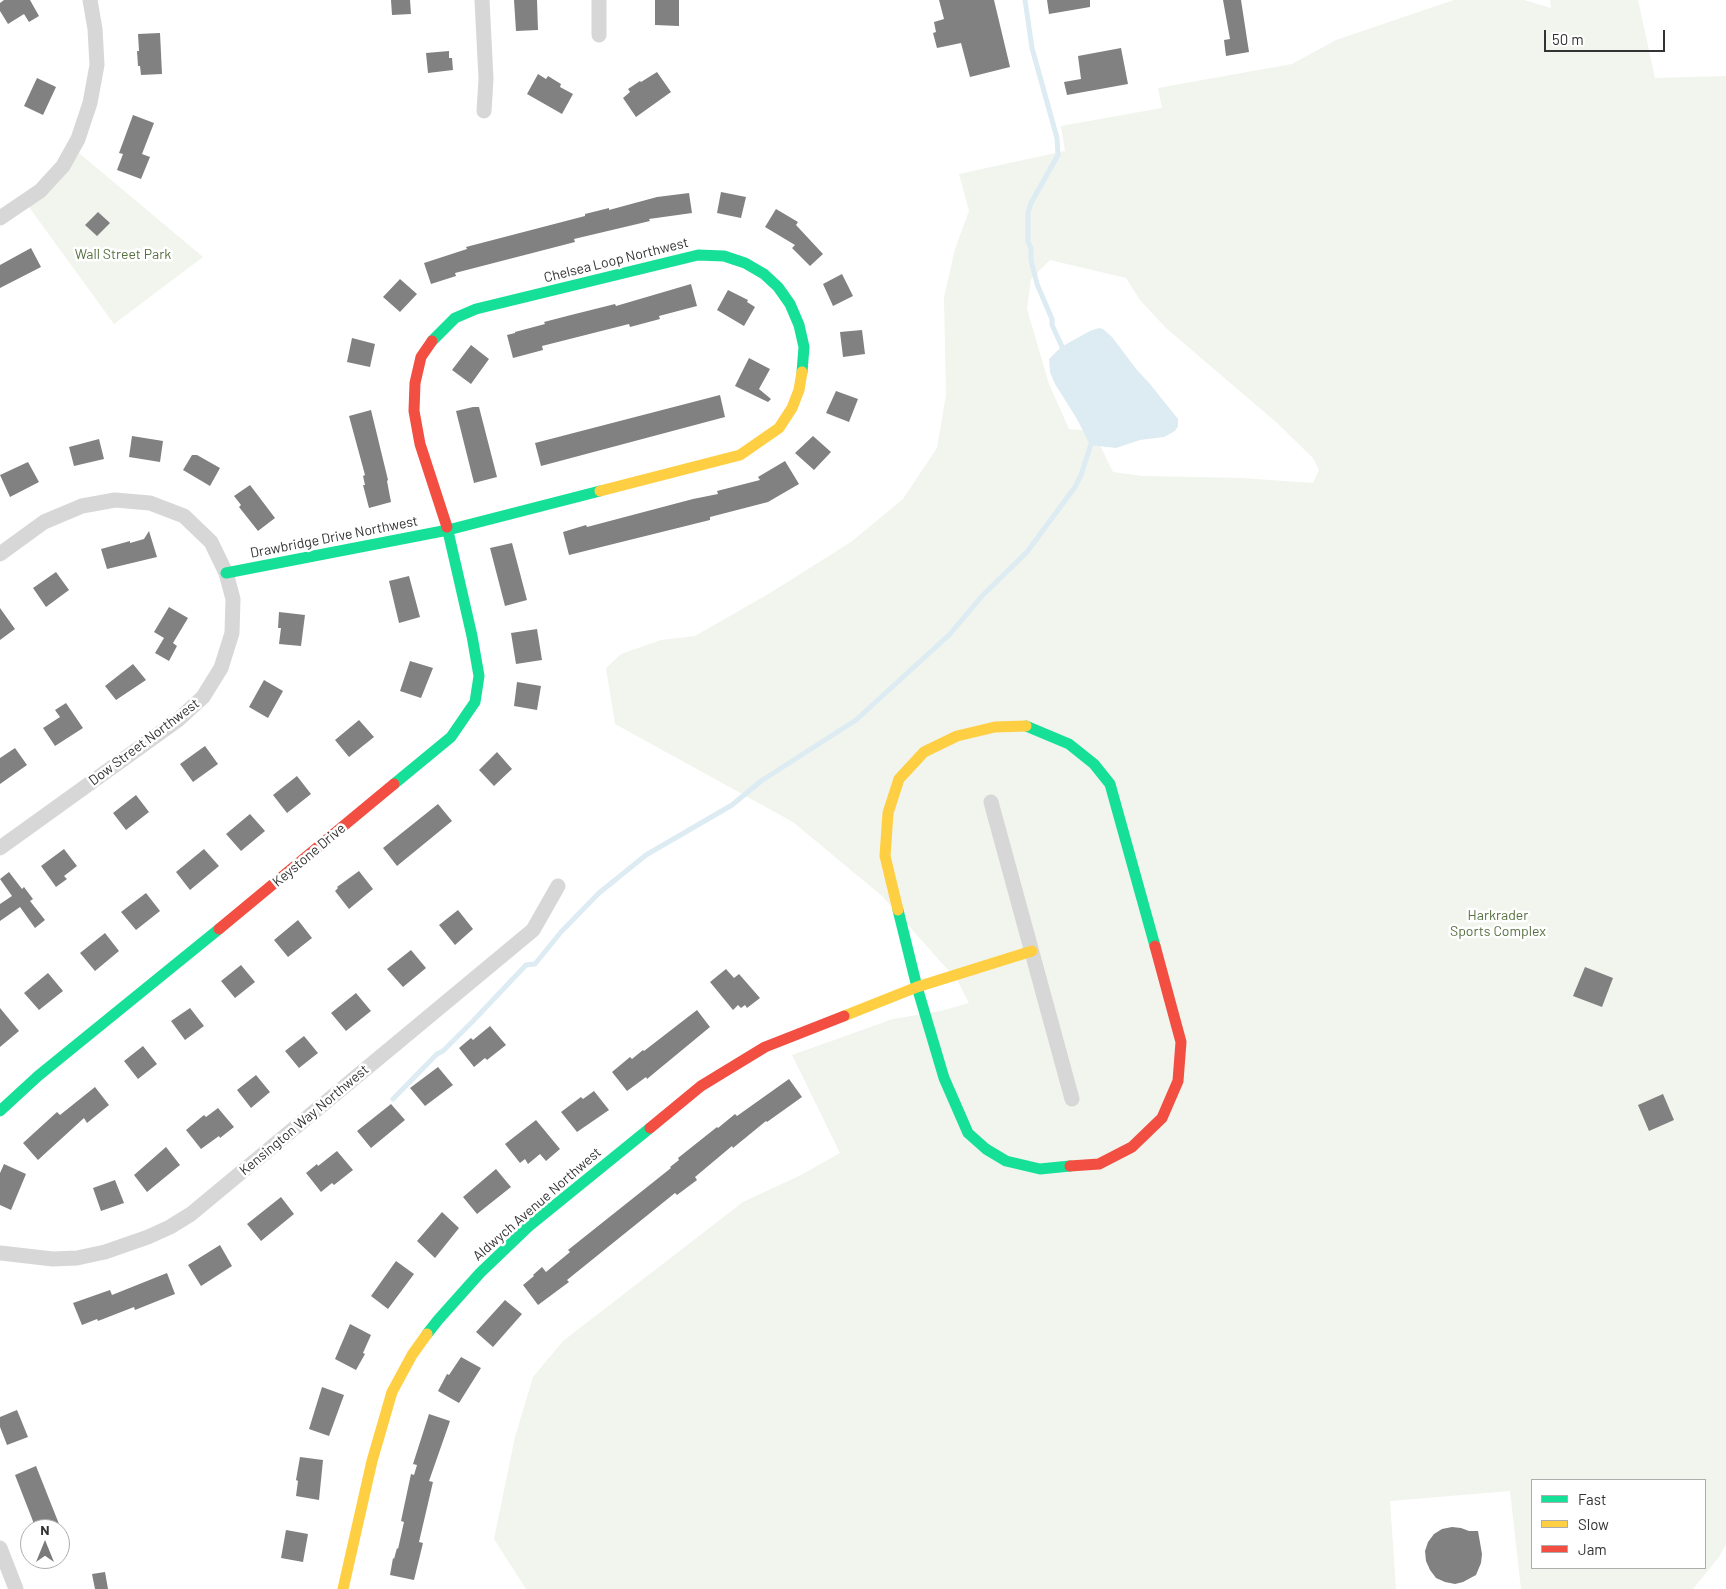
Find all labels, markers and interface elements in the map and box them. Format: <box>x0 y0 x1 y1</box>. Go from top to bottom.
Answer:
scale bar <box>1546 20 1667 52</box>
text: 50 m <box>1552 30 1584 48</box>
street label: Chelsea Loop Northwest <box>542 234 690 286</box>
park label: Wall Street Park <box>75 246 171 262</box>
street label: Drawbridge Drive Northwest <box>249 512 419 562</box>
street label: Dow Street Northwest <box>86 695 202 789</box>
street label: Keystone Drive <box>269 820 349 890</box>
park label: Harkrader Sports Complex <box>1450 907 1546 940</box>
street label: Kensington Way Northwest <box>236 1061 372 1179</box>
street label: Aldwych Avenue Northwest <box>469 1144 605 1264</box>
legend <box>1531 1479 1706 1569</box>
text: Fast <box>1578 1490 1606 1508</box>
text: Slow <box>1578 1515 1609 1533</box>
north arrow <box>20 1519 70 1569</box>
text: N <box>40 1521 50 1538</box>
text: Jam <box>1578 1540 1607 1558</box>

